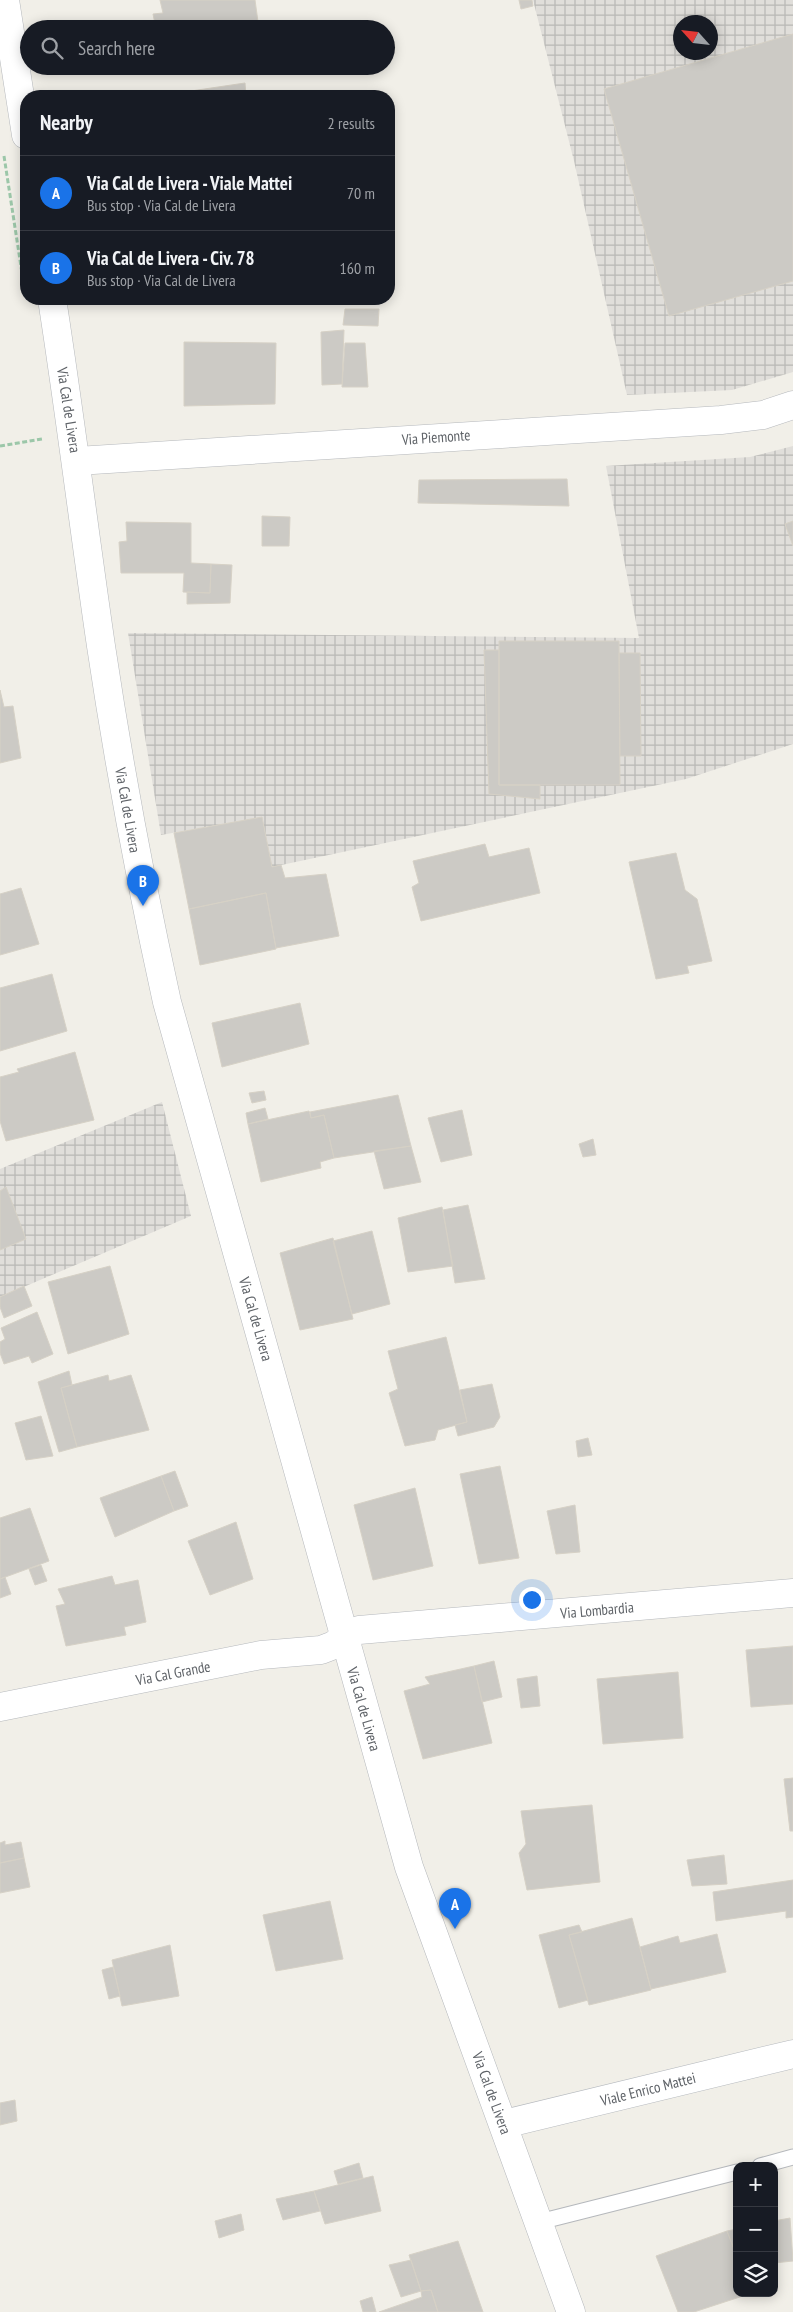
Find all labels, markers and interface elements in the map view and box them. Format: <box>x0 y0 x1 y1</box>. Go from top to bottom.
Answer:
north arrow <box>673 15 718 60</box>
search box <box>20 20 395 75</box>
icon: search <box>38 34 66 62</box>
text: Search here <box>78 36 155 60</box>
text: Nearby <box>40 109 93 136</box>
text: 2 results <box>328 113 375 133</box>
text: Via Cal de Livera - Viale Mattei <box>87 171 292 195</box>
text: A <box>52 183 60 203</box>
text: 70 m <box>347 183 375 203</box>
text: Bus stop · Via Cal de Livera <box>87 195 236 215</box>
text: Via Cal de Livera - Civ. 78 <box>87 246 255 270</box>
text: B <box>52 258 60 278</box>
text: 160 m <box>340 258 375 278</box>
text: Bus stop · Via Cal de Livera <box>87 270 236 290</box>
street label: Via Cal de Livera <box>53 365 85 454</box>
street label: Via Piemonte <box>400 425 471 449</box>
street label: Via Cal de Livera <box>111 765 145 854</box>
pin: B <box>127 865 159 906</box>
street label: Via Cal de Livera <box>235 1274 277 1363</box>
your location <box>519 1587 545 1613</box>
street label: Via Lombardia <box>559 1597 634 1623</box>
street label: Via Cal Grande <box>133 1656 212 1690</box>
street label: Via Cal de Livera <box>343 1664 385 1753</box>
pin: A <box>439 1888 471 1929</box>
street label: Via Cal de Livera <box>468 2048 516 2137</box>
street label: Viale Enrico Mattei <box>598 2068 698 2110</box>
map controls <box>733 2162 778 2297</box>
button: + <box>733 2162 778 2207</box>
button: − <box>733 2207 778 2252</box>
button: layers <box>733 2252 778 2297</box>

